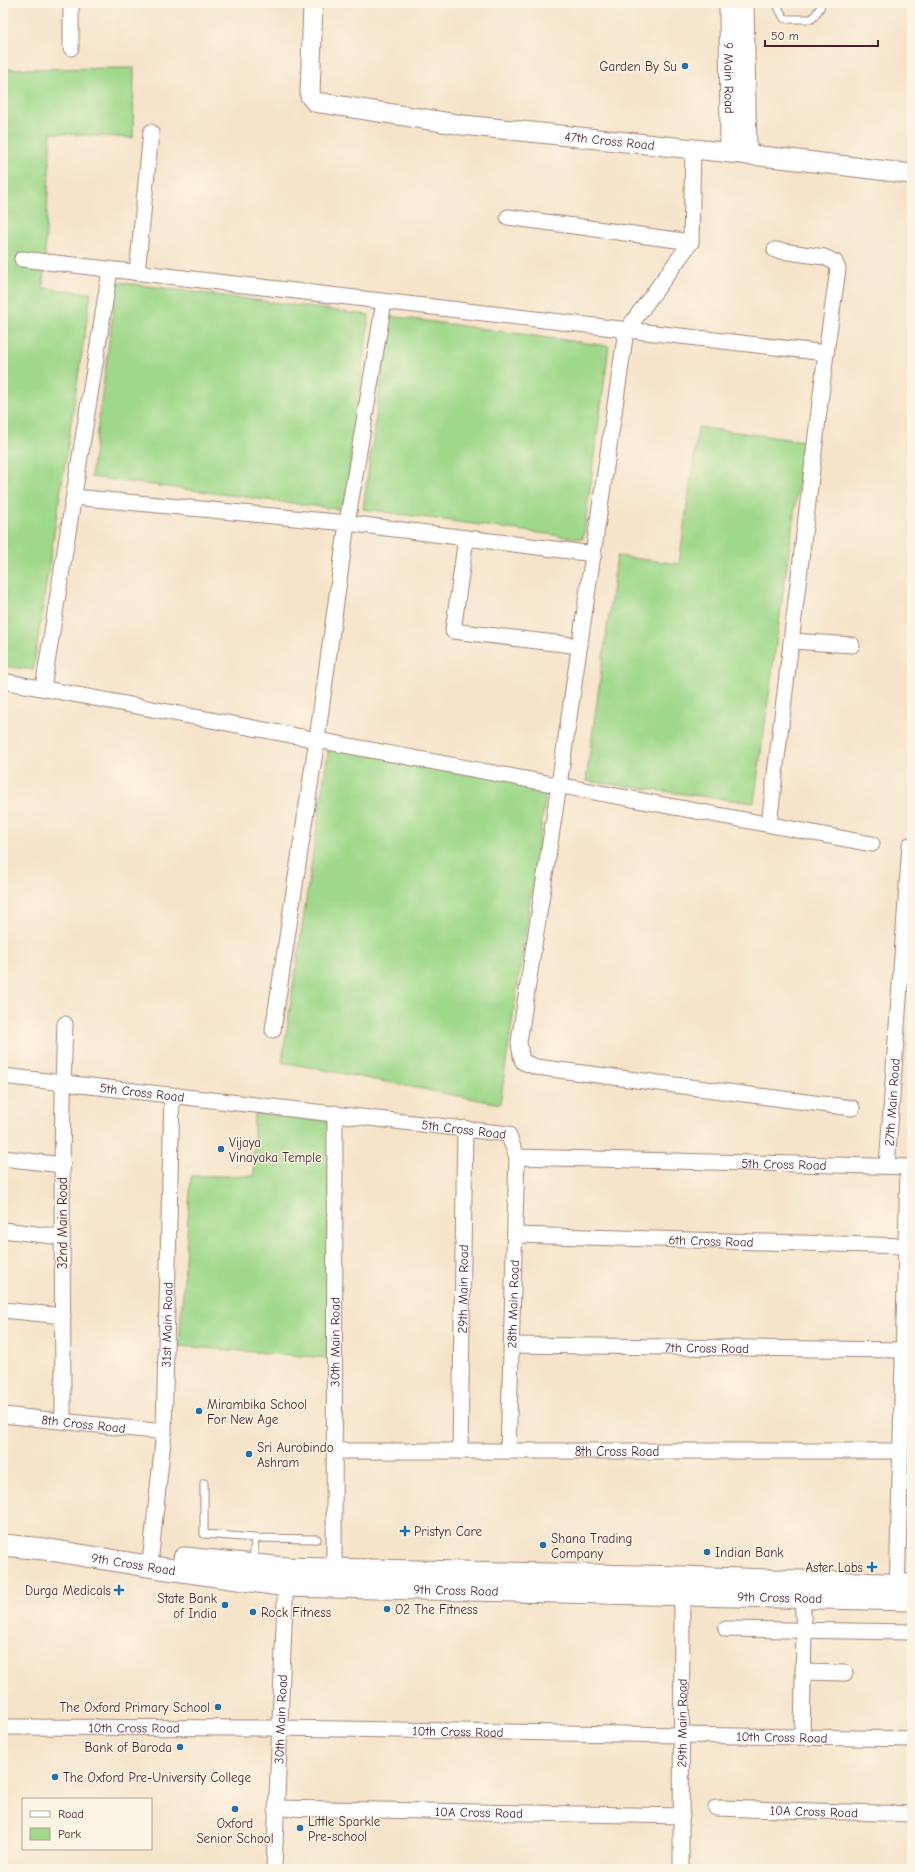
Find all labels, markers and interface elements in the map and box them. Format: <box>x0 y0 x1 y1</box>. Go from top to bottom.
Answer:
scale bar <box>765 22 878 48</box>
text: 50 m <box>771 29 799 43</box>
street label: 9 Main Road <box>721 42 737 114</box>
place label: Garden By Su <box>599 59 677 74</box>
marker: Garden By Su <box>680 61 690 71</box>
street label: 47th Cross Road <box>564 129 655 153</box>
street label: 27th Main Road <box>881 1058 903 1147</box>
street label: 5th Cross Road <box>99 1080 185 1105</box>
street label: 5th Cross Road <box>421 1117 507 1142</box>
place label: Vijaya Vinayaka Temple <box>229 1135 322 1165</box>
marker: Vijaya Vinayaka Temple <box>216 1144 226 1154</box>
street label: 5th Cross Road <box>741 1156 827 1173</box>
street label: 32nd Main Road <box>55 1177 70 1269</box>
street label: 6th Cross Road <box>668 1232 754 1250</box>
street label: 29th Main Road <box>455 1244 471 1334</box>
street label: 28th Main Road <box>504 1259 522 1349</box>
street label: 31st Main Road <box>159 1282 176 1368</box>
street label: 30th Main Road <box>327 1297 343 1387</box>
street label: 7th Cross Road <box>665 1340 749 1356</box>
place label: Mirambika School For New Age <box>207 1397 307 1427</box>
marker: Mirambika School For New Age <box>194 1406 204 1416</box>
street label: 8th Cross Road <box>41 1412 126 1436</box>
place label: Sri Aurobindo Ashram <box>257 1440 334 1470</box>
street label: 8th Cross Road <box>575 1444 659 1459</box>
marker: Sri Aurobindo Ashram <box>244 1449 254 1459</box>
place label: Pristyn Care <box>414 1524 482 1539</box>
marker: Pristyn Care <box>399 1525 411 1537</box>
place label: Shana Trading Company <box>551 1531 632 1561</box>
marker: Shana Trading Company <box>538 1540 548 1550</box>
place label: Indian Bank <box>715 1545 784 1560</box>
marker: Indian Bank <box>702 1547 712 1557</box>
street label: 9th Cross Road <box>90 1550 177 1578</box>
place label: Aster Labs <box>805 1560 863 1575</box>
marker: Aster Labs <box>866 1561 878 1573</box>
street label: 9th Cross Road <box>413 1582 499 1599</box>
place label: Durga Medicals <box>25 1583 111 1598</box>
marker: Durga Medicals <box>114 1585 124 1595</box>
street label: 9th Cross Road <box>737 1589 822 1606</box>
place label: State Bank of India <box>157 1591 218 1621</box>
marker: State Bank of India <box>220 1600 230 1610</box>
place label: O2 The Fitness <box>395 1602 478 1617</box>
marker: O2 The Fitness <box>382 1604 392 1614</box>
place label: Rock Fitness <box>261 1605 331 1620</box>
marker: Rock Fitness <box>248 1607 258 1617</box>
street label: 30th Main Road <box>271 1674 290 1764</box>
street label: 29th Main Road <box>674 1678 690 1768</box>
place label: The Oxford Primary School <box>59 1700 210 1715</box>
marker: The Oxford Primary School <box>213 1702 223 1712</box>
street label: 10th Cross Road <box>88 1720 180 1736</box>
street label: 10th Cross Road <box>412 1723 504 1740</box>
street label: 10th Cross Road <box>736 1729 828 1746</box>
place label: Bank of Baroda <box>84 1740 172 1755</box>
marker: Bank of Baroda <box>175 1742 185 1752</box>
place label: The Oxford Pre-University College <box>63 1770 251 1785</box>
marker: The Oxford Pre-University College <box>50 1772 60 1782</box>
legend <box>22 1798 152 1850</box>
street label: 10A Cross Road <box>770 1803 858 1820</box>
marker: Oxford Senior School <box>230 1804 240 1814</box>
street label: 10A Cross Road <box>435 1804 523 1821</box>
text: Road <box>58 1807 84 1821</box>
place label: Little Sparkle Pre-school <box>308 1814 381 1844</box>
place label: Oxford Senior School <box>196 1816 274 1846</box>
marker: Little Sparkle Pre-school <box>295 1823 305 1833</box>
text: Park <box>58 1827 81 1841</box>

